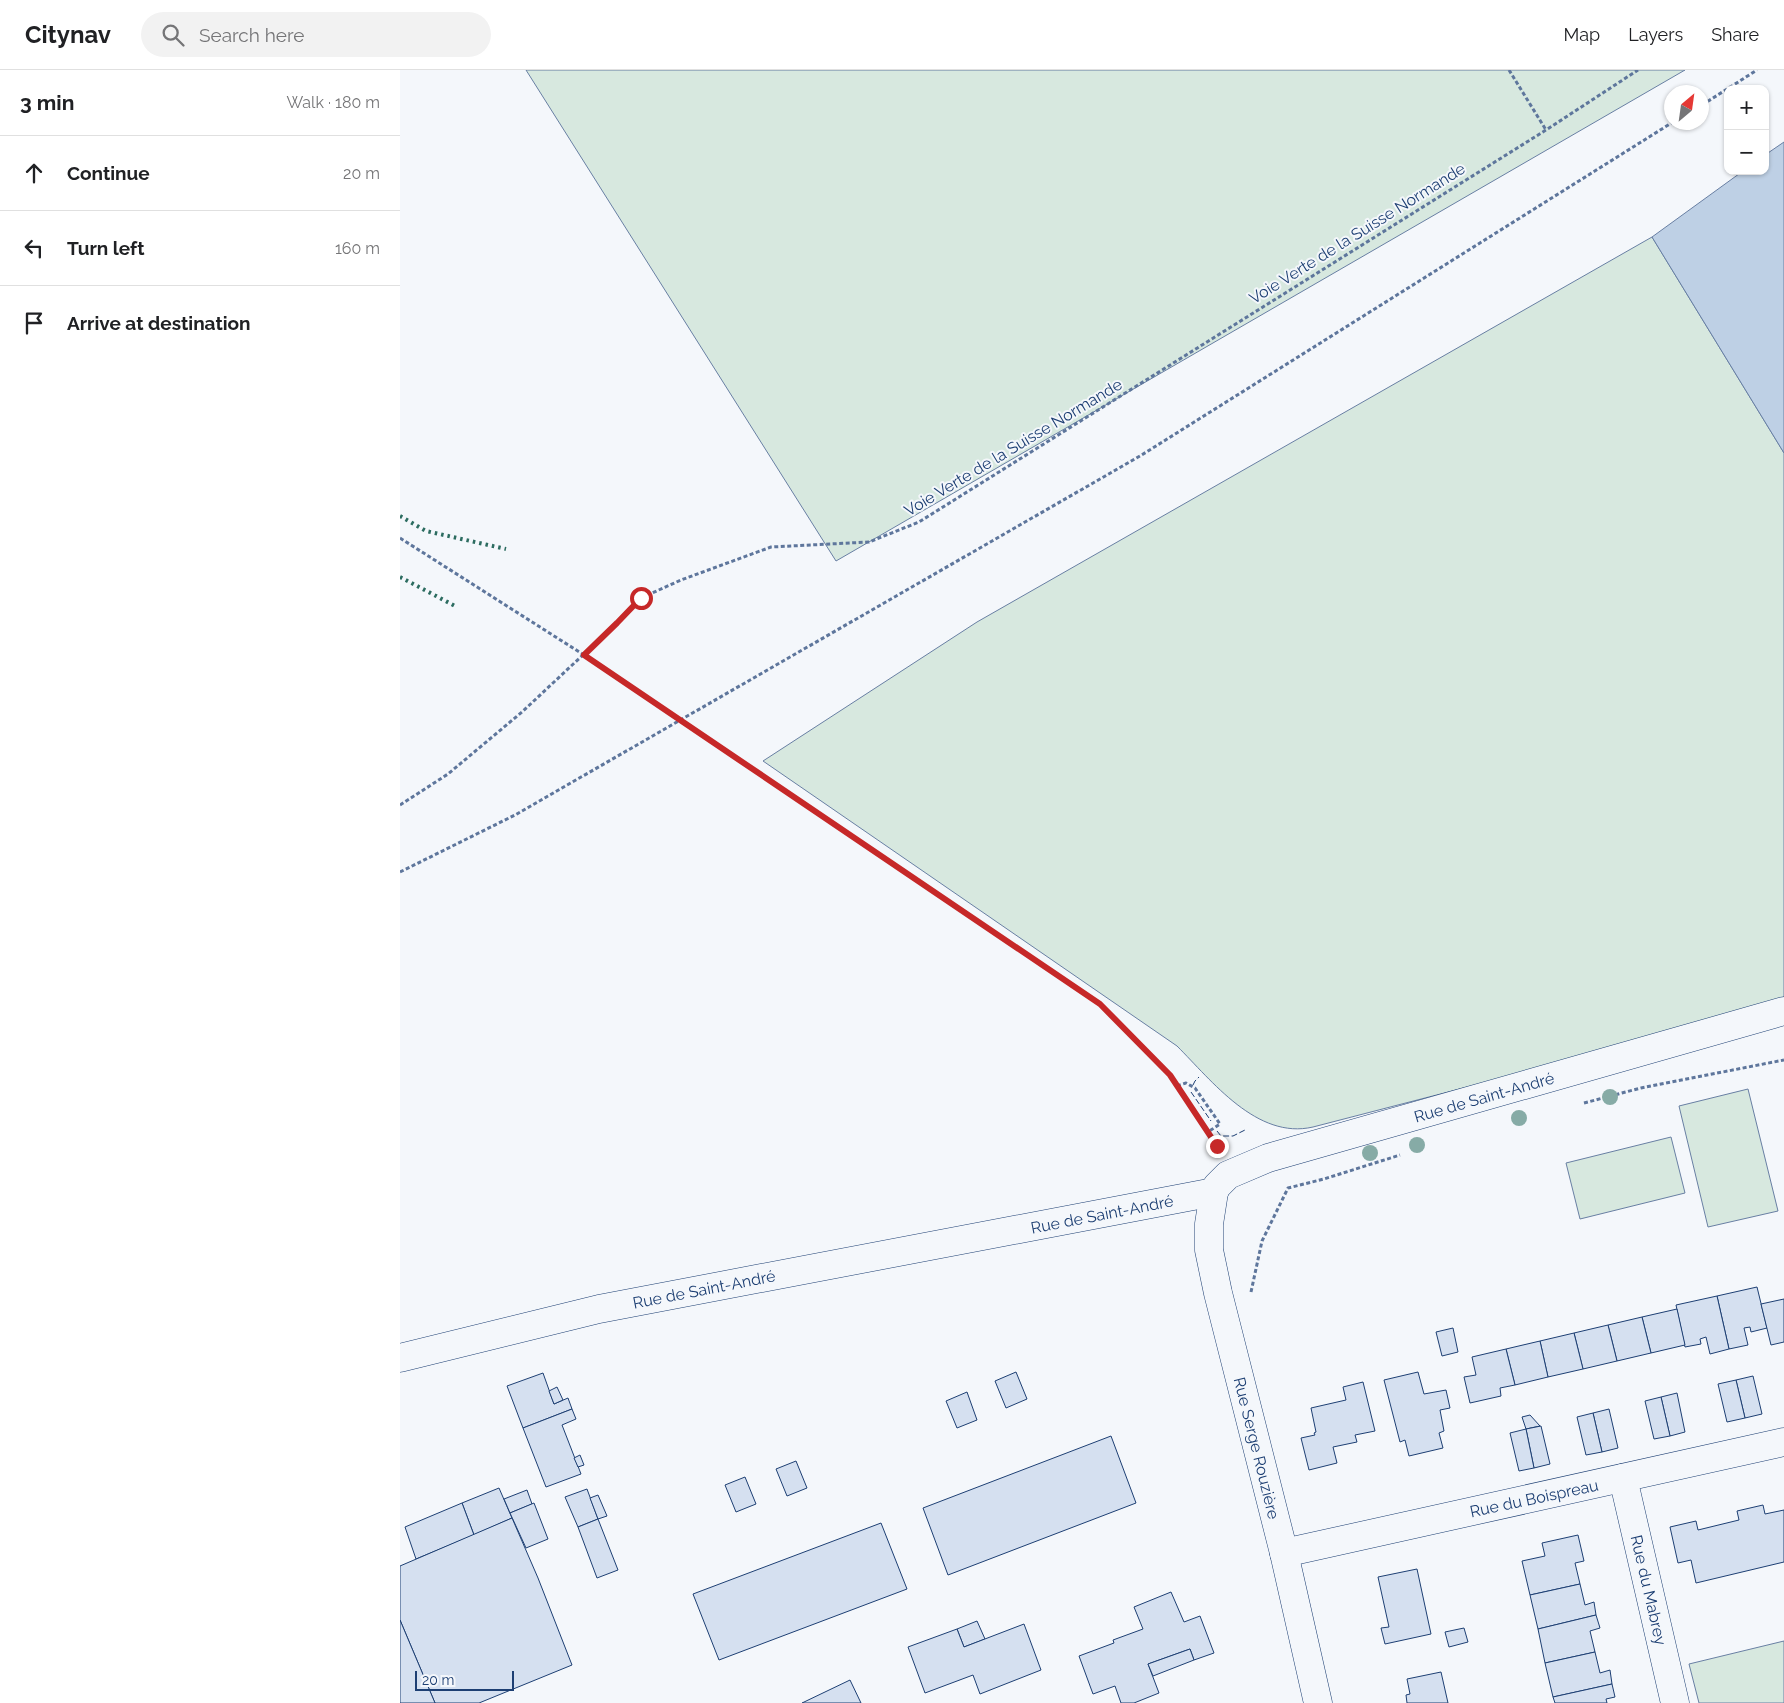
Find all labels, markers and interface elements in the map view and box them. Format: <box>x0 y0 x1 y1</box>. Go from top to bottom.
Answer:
search box <box>141 12 491 57</box>
text: Citynav <box>25 20 111 49</box>
icon: search <box>159 21 187 49</box>
text: Search here <box>199 24 304 46</box>
text: Map <box>1564 24 1600 45</box>
text: Layers <box>1628 24 1683 45</box>
text: Share <box>1711 24 1759 45</box>
north arrow <box>1664 85 1709 130</box>
map controls <box>1724 85 1769 175</box>
button: + <box>1724 85 1769 130</box>
text: 3 min <box>20 90 74 115</box>
text: Walk · 180 m <box>286 93 380 112</box>
button: − <box>1724 130 1769 175</box>
icon: ahead <box>20 159 48 187</box>
street label: Voie Verte de la Suisse Normande <box>1246 159 1469 308</box>
text: Continue <box>67 162 150 184</box>
text: 20 m <box>343 164 380 183</box>
icon: left <box>20 234 48 262</box>
text: Turn left <box>67 237 144 259</box>
text: 160 m <box>335 239 380 258</box>
icon: arrive <box>20 309 48 337</box>
text: Arrive at destination <box>67 312 251 334</box>
street label: Voie Verte de la Suisse Normande <box>901 375 1126 520</box>
route start <box>630 587 653 610</box>
street label: Rue de Saint-André <box>1412 1068 1556 1127</box>
route end <box>1206 1135 1229 1158</box>
street label: Rue de Saint-André <box>1029 1191 1175 1238</box>
street label: Rue de Saint-André <box>631 1266 777 1313</box>
street label: Rue Serge Rouzière <box>1230 1375 1283 1521</box>
street label: Rue du Boispreau <box>1468 1476 1600 1521</box>
street label: Rue du Mabrey <box>1627 1533 1671 1647</box>
scale bar <box>415 1668 514 1691</box>
text: 20 m <box>422 1672 454 1688</box>

